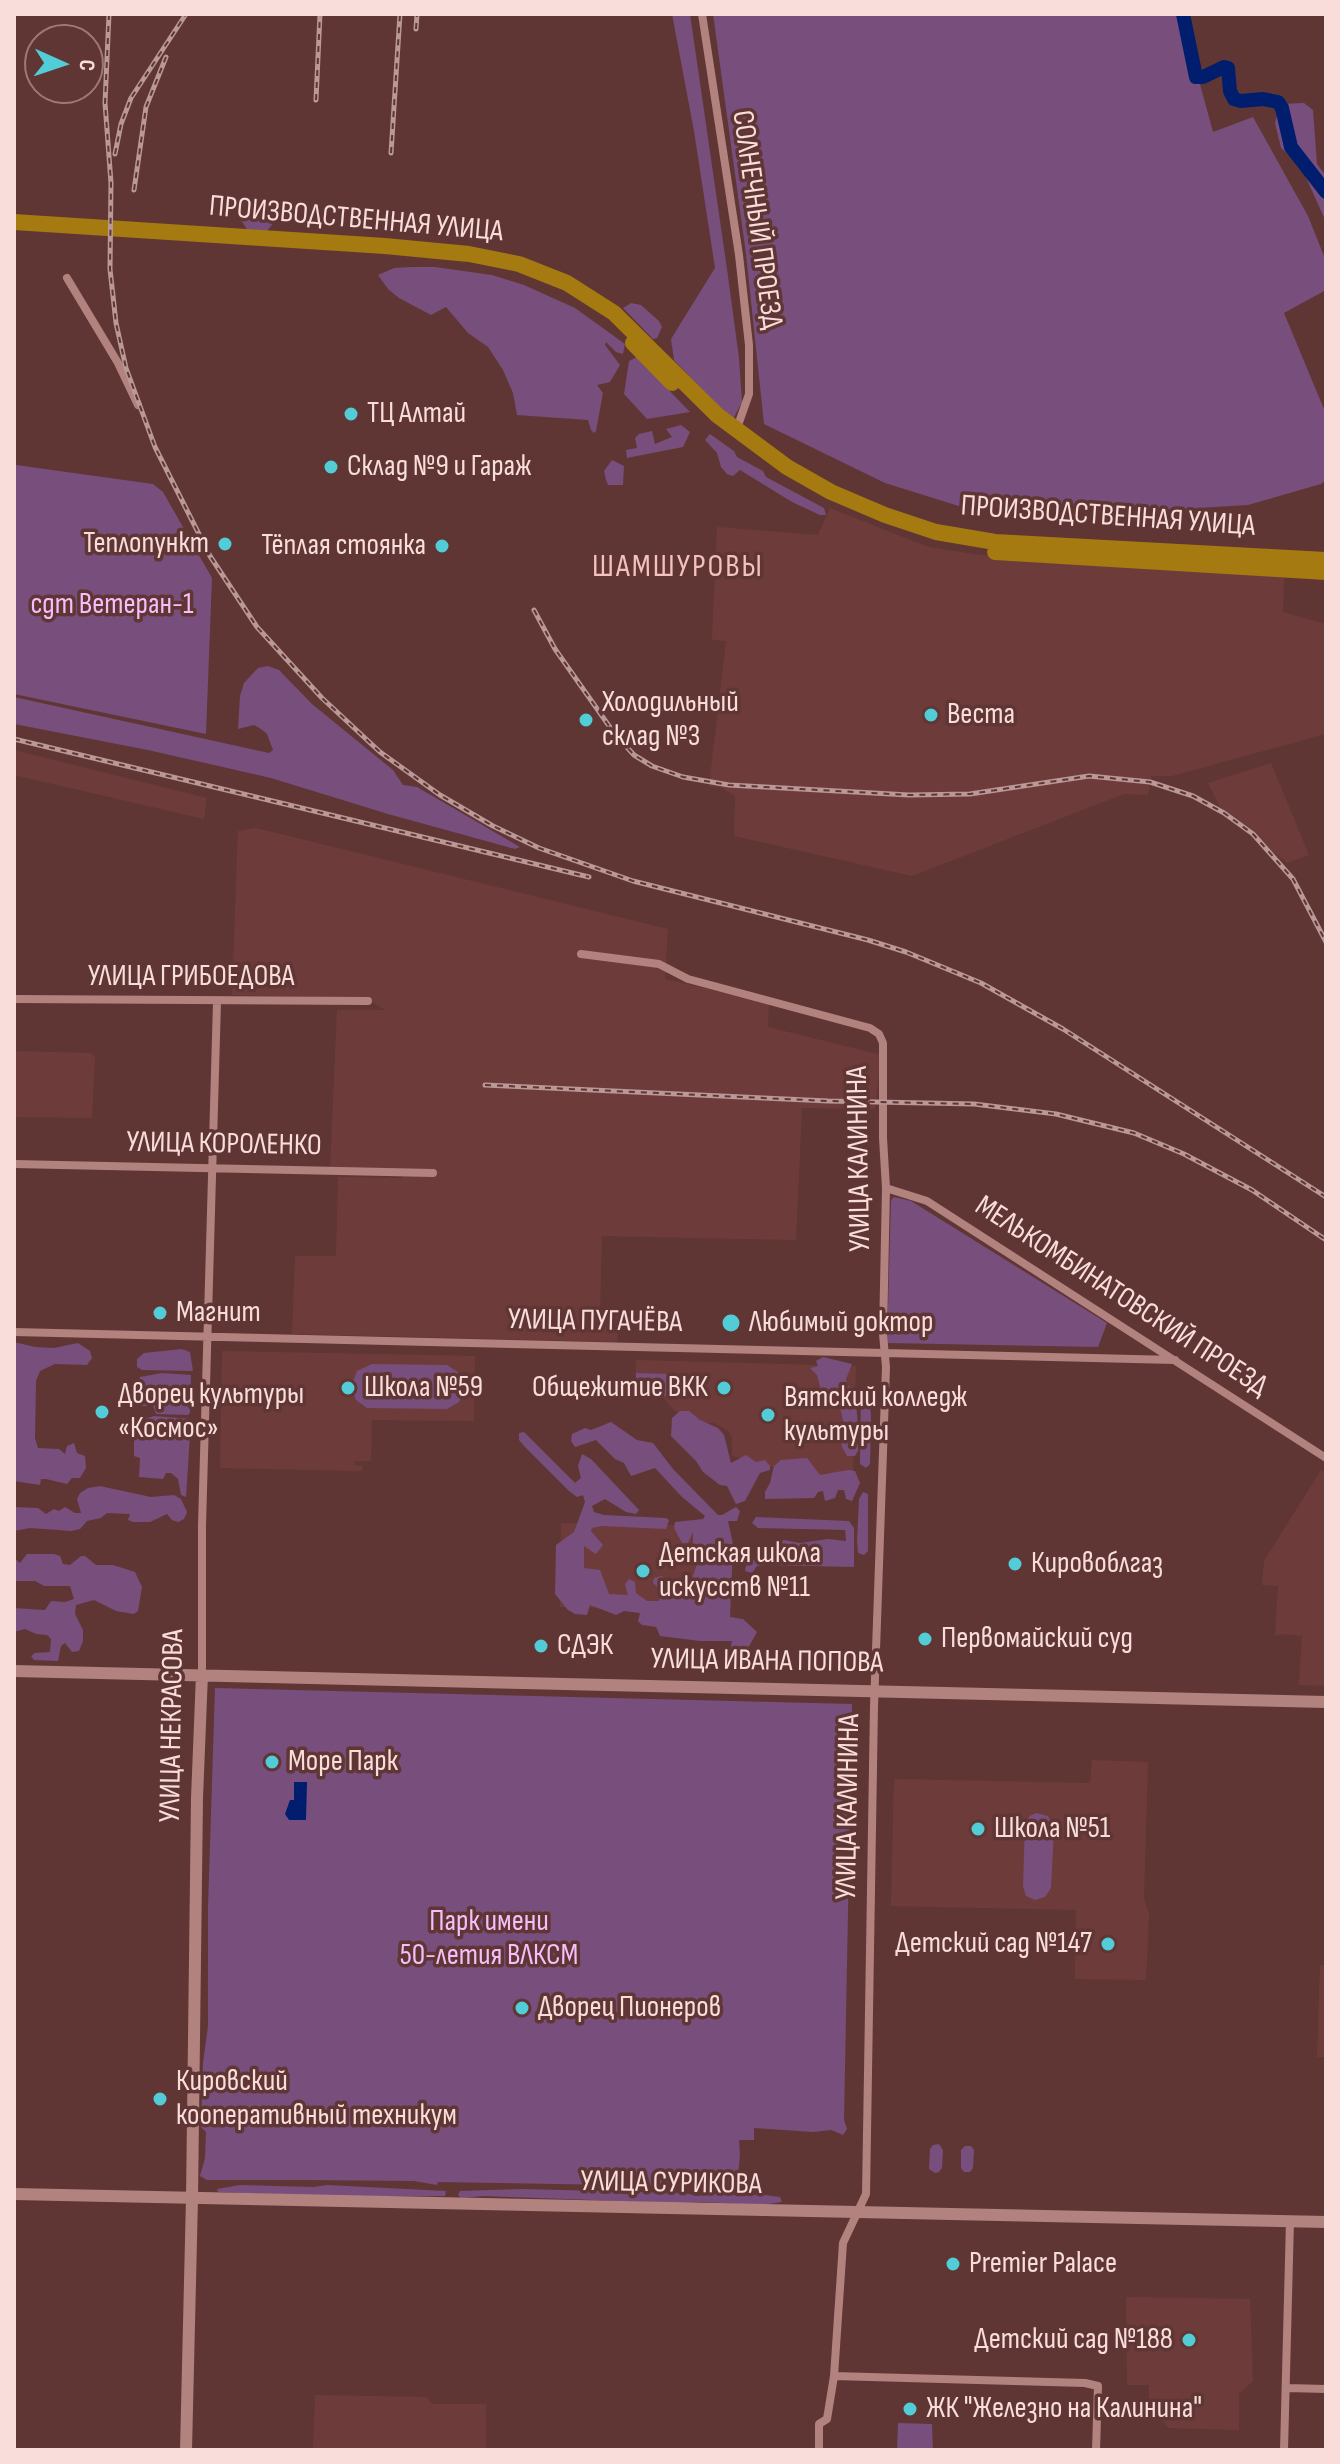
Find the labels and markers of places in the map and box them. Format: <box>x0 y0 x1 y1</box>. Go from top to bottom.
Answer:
place label: ТЦ Алтай <box>367 396 466 432</box>
marker: ТЦ Алтай <box>342 405 360 423</box>
place label: Склад №9 и Гараж <box>347 449 531 485</box>
marker: Склад №9 и Гараж <box>322 458 340 476</box>
place label: Теплопункт <box>83 526 209 562</box>
place label: Тёплая стоянка <box>261 528 426 564</box>
marker: Теплопункт <box>216 535 234 553</box>
marker: Тёплая стоянка <box>433 537 451 555</box>
place label: Холодильный склад №3 <box>602 685 739 756</box>
place label: Веста <box>947 697 1015 733</box>
marker: Веста <box>922 706 940 724</box>
marker: Холодильный склад №3 <box>577 711 595 729</box>
place label: Магнит <box>176 1295 261 1331</box>
marker: Магнит <box>151 1304 169 1322</box>
place label: Любимый доктор <box>749 1305 933 1341</box>
marker: Любимый доктор <box>720 1312 742 1334</box>
place label: Школа №59 <box>364 1370 483 1406</box>
place label: Общежитие ВКК <box>532 1370 708 1406</box>
place label: Дворец культуры «Космос» <box>118 1377 304 1448</box>
marker: Школа №59 <box>339 1379 357 1397</box>
marker: Общежитие ВКК <box>715 1379 733 1397</box>
place label: Вятский колледж культуры <box>784 1380 967 1450</box>
marker: Дворец культуры «Космос» <box>93 1403 111 1421</box>
marker: Вятский колледж культуры <box>759 1406 777 1424</box>
place label: Детская школа искусств №11 <box>659 1536 821 1606</box>
place label: Кировоблгаз <box>1031 1546 1163 1582</box>
marker: Кировоблгаз <box>1006 1555 1024 1573</box>
marker: Детская школа искусств №11 <box>634 1562 652 1580</box>
place label: Первомайский суд <box>941 1621 1133 1657</box>
place label: СДЭК <box>557 1628 613 1664</box>
marker: Первомайский суд <box>916 1630 934 1648</box>
marker: СДЭК <box>532 1637 550 1655</box>
place label: Море Парк <box>288 1744 398 1780</box>
marker: Море Парк <box>263 1753 281 1771</box>
place label: Школа №51 <box>994 1811 1110 1847</box>
marker: Школа №51 <box>969 1820 987 1838</box>
place label: Детский сад №147 <box>895 1926 1092 1962</box>
marker: Детский сад №147 <box>1099 1935 1117 1953</box>
place label: Дворец Пионеров <box>538 1990 721 2026</box>
marker: Дворец Пионеров <box>513 1999 531 2017</box>
place label: Кировский кооперативный техникум <box>176 2064 457 2134</box>
marker: Кировский кооперативный техникум <box>151 2090 169 2108</box>
place label: Premier Palace <box>969 2246 1117 2282</box>
marker: Premier Palace <box>944 2255 962 2273</box>
place label: Детский сад №188 <box>974 2322 1173 2358</box>
marker: Детский сад №188 <box>1180 2331 1198 2349</box>
place label: ЖК "Железно на Калинина" <box>926 2391 1202 2427</box>
marker: ЖК "Железно на Калинина" <box>901 2400 919 2418</box>

